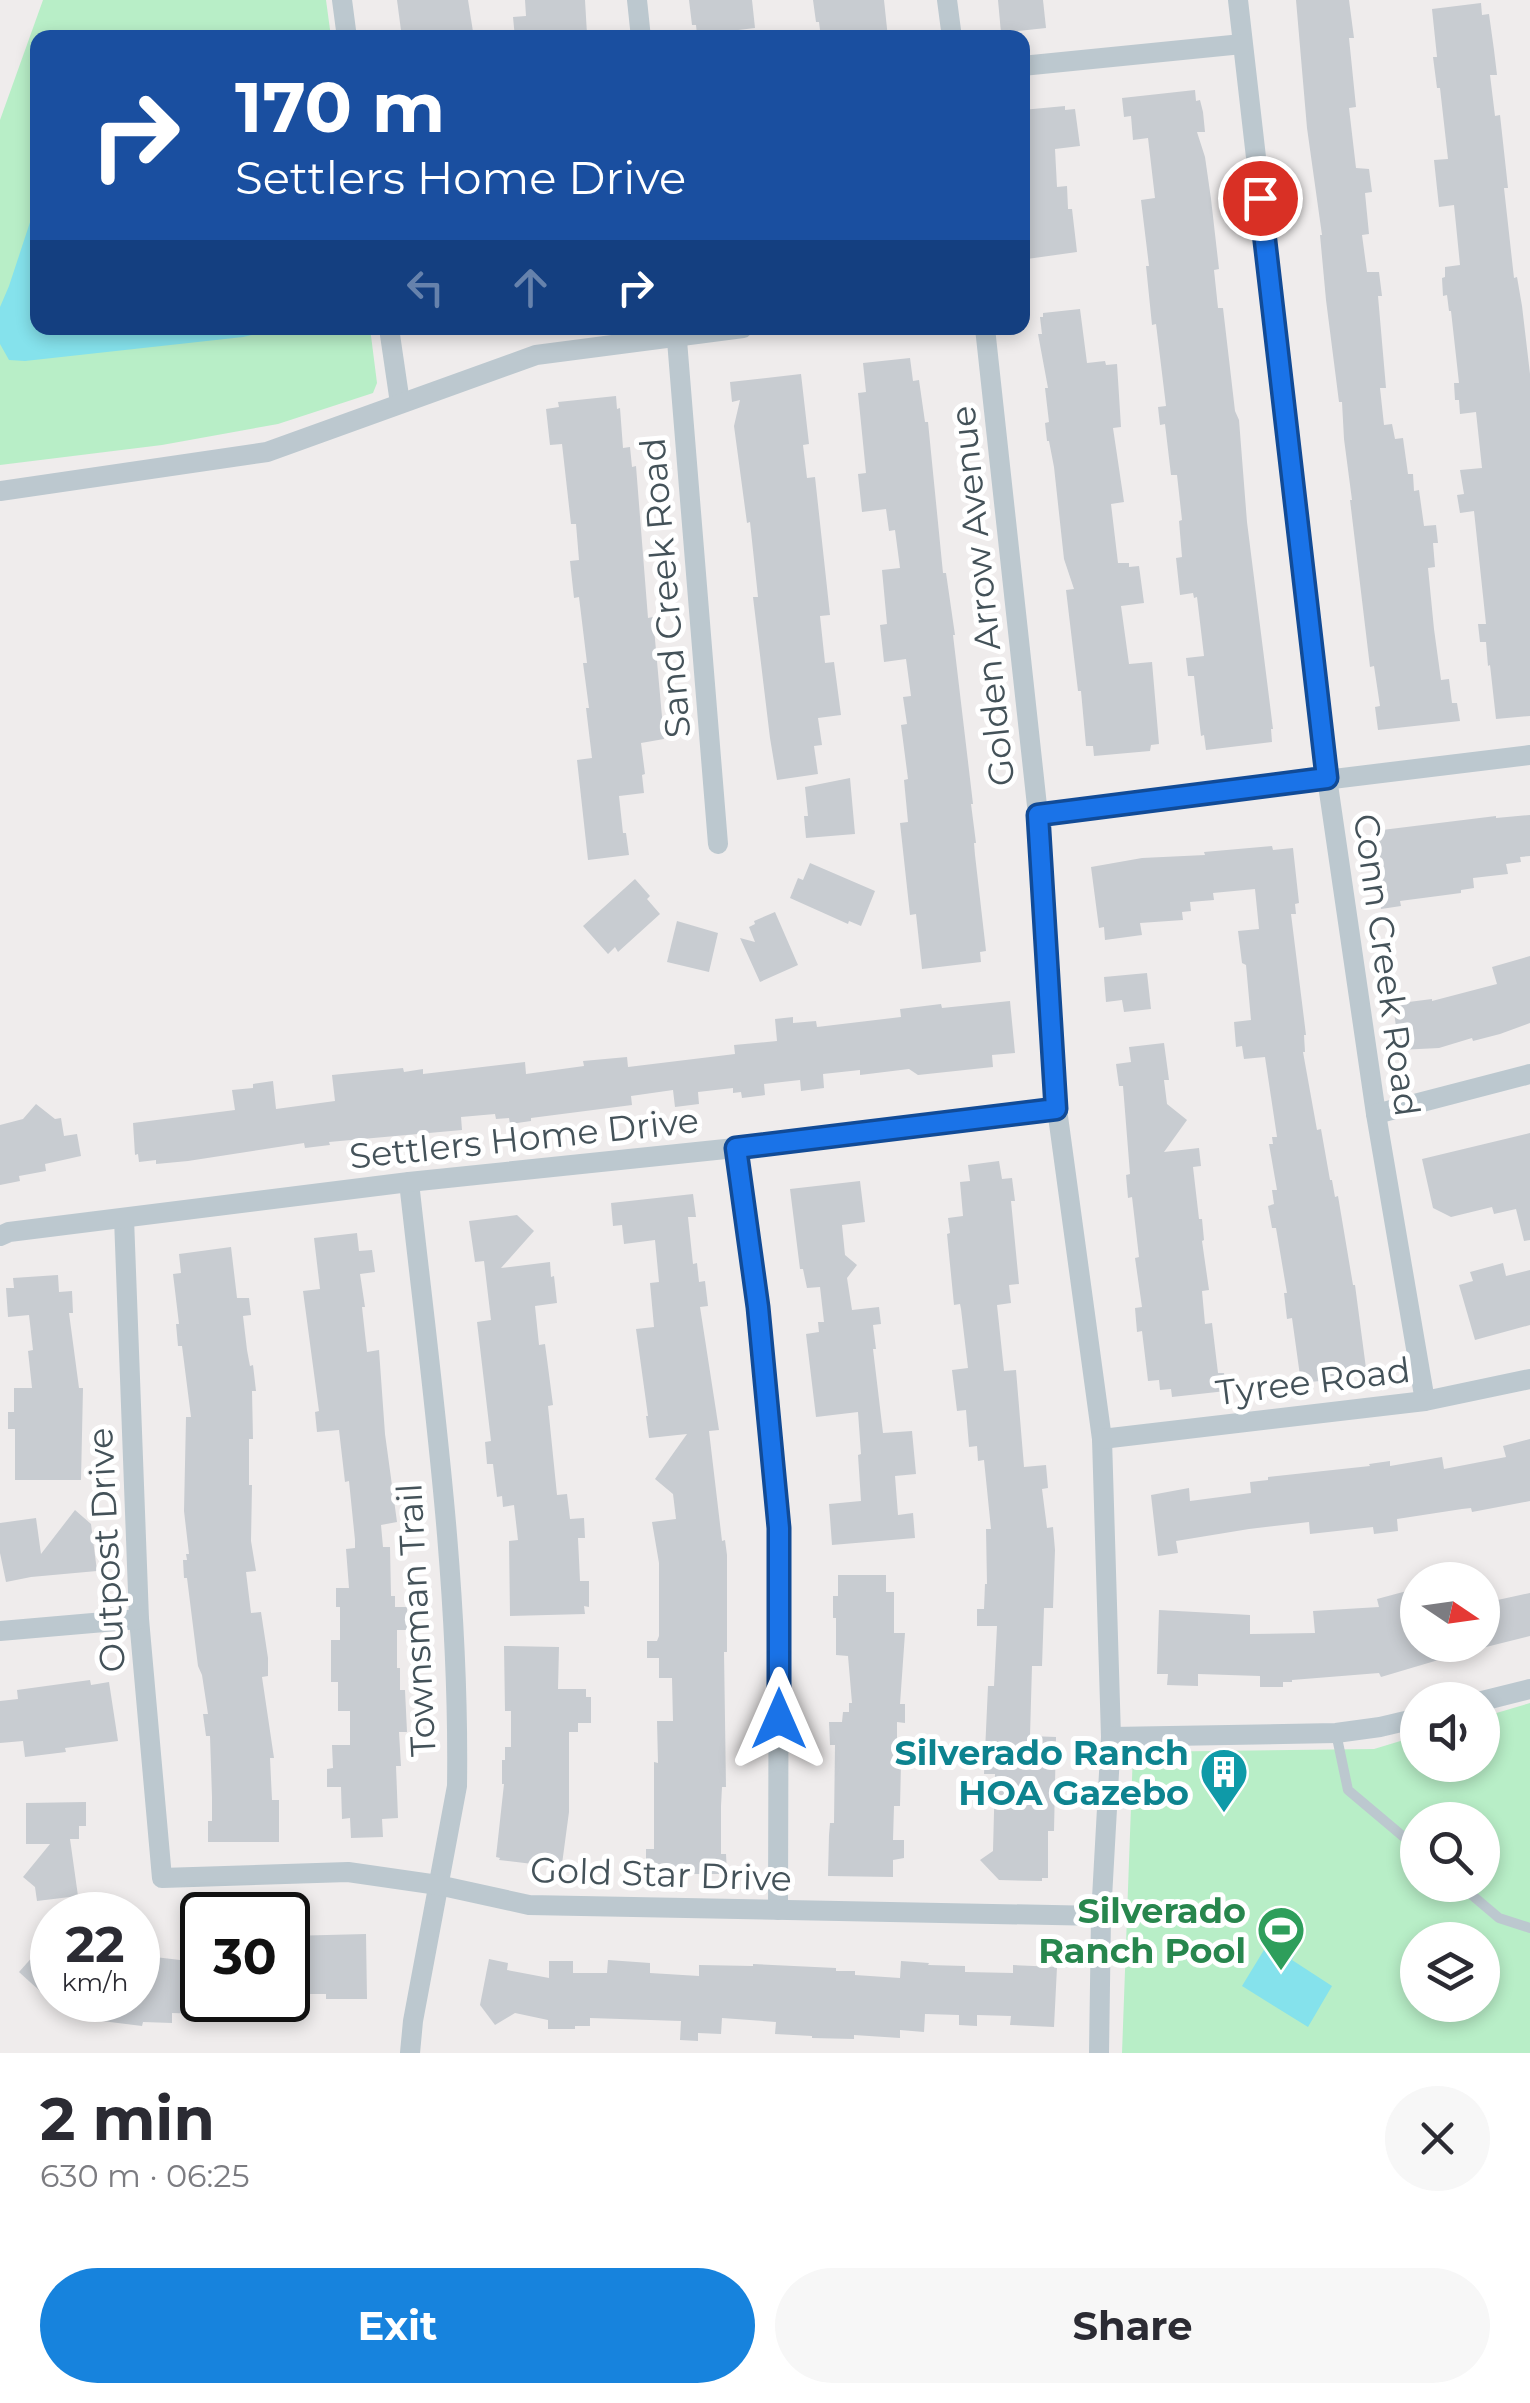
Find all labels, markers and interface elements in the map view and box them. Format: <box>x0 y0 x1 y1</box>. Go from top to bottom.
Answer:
text: 170 m <box>235 64 445 150</box>
icon: right <box>70 70 200 200</box>
text: Settlers Home Drive <box>235 150 686 205</box>
pin <box>1218 156 1303 241</box>
icon: arrive <box>1233 171 1288 226</box>
icon: left <box>398 260 453 315</box>
icon: ahead <box>503 260 558 315</box>
icon: right <box>608 260 663 315</box>
street label: Golden Arrow Avenue <box>941 404 1023 788</box>
street label: Sand Creek Road <box>630 436 700 740</box>
street label: Conn Creek Road <box>1345 811 1429 1119</box>
street label: Settlers Home Drive <box>347 1098 701 1178</box>
street label: Tyree Road <box>1213 1348 1413 1414</box>
street label: Outpost Drive <box>78 1427 134 1673</box>
street label: Townsman Trail <box>387 1482 445 1758</box>
north arrow <box>1400 1562 1500 1662</box>
map controls <box>1400 1562 1500 2022</box>
position arrow <box>727 1667 831 1771</box>
button: sound <box>1400 1682 1500 1782</box>
place label: Silverado Ranch HOA Gazebo <box>894 1731 1189 1814</box>
building icon: Silverado Ranch HOA Gazebo <box>1198 1746 1250 1814</box>
button: search <box>1400 1802 1500 1902</box>
street label: Gold Star Drive <box>529 1848 793 1900</box>
place label: Silverado Ranch Pool <box>1038 1889 1246 1972</box>
speed limit sign: 30 <box>180 1892 310 2022</box>
sports icon: Silverado Ranch Pool <box>1255 1904 1307 1972</box>
text: 22 <box>66 1914 125 1975</box>
button: layers <box>1400 1922 1500 2022</box>
text: km/h <box>62 1967 128 1997</box>
text: 2 min <box>40 2082 215 2155</box>
button: close <box>1385 2086 1490 2191</box>
text: 630 m · 06:25 <box>40 2156 250 2195</box>
button: Exit <box>40 2268 755 2383</box>
button: Share <box>775 2268 1490 2383</box>

